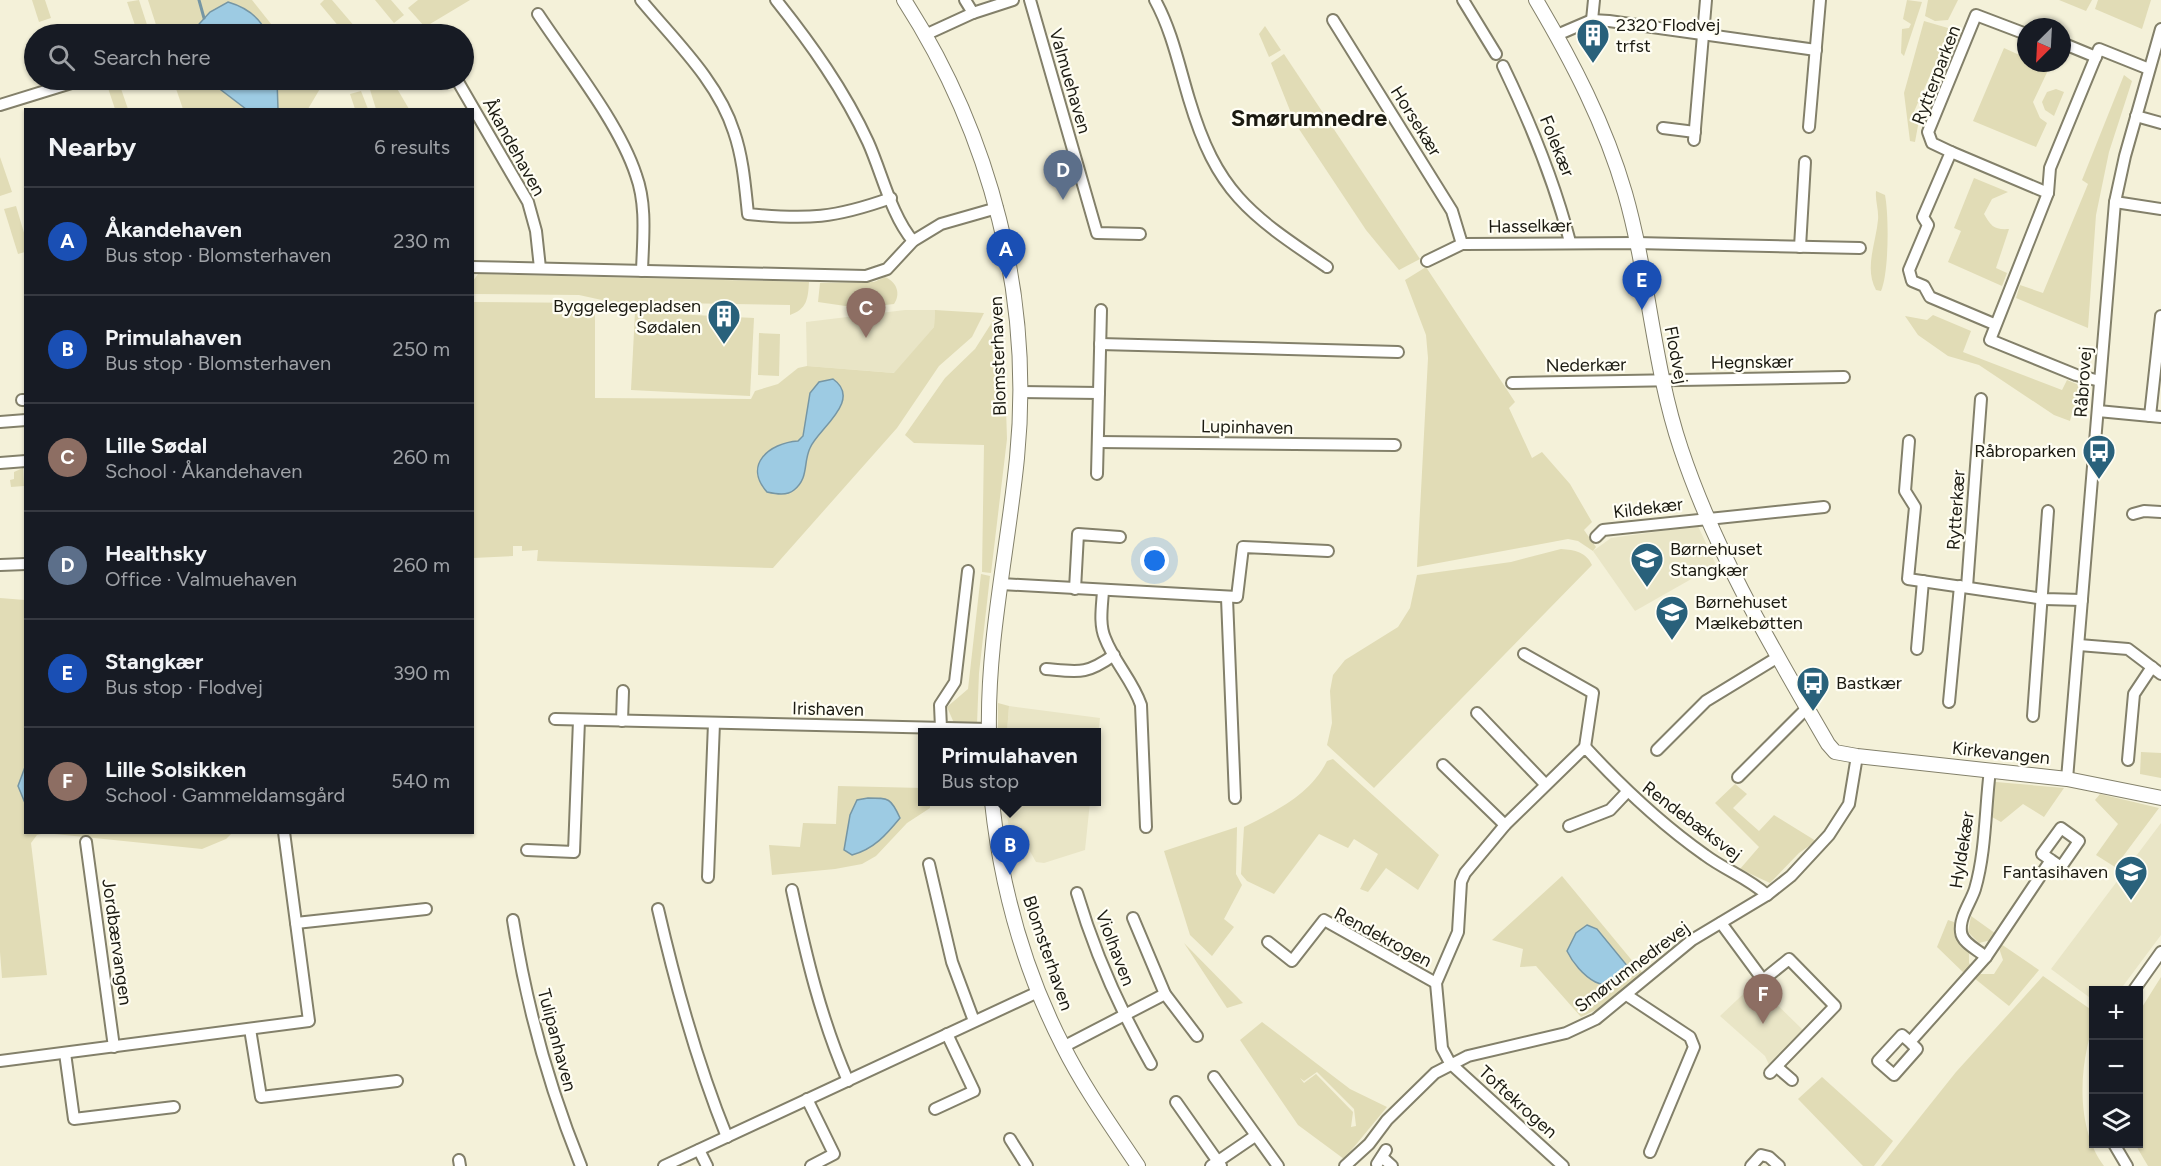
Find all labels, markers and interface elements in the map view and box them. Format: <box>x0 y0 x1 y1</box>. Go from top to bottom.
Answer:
place label: 2320 Flodvej trfst <box>1616 14 1720 57</box>
building icon: 2320 Flodvej trfst <box>1575 17 1611 64</box>
north arrow <box>2017 18 2071 72</box>
street label: Rytterparken <box>1907 22 1965 128</box>
search box <box>24 24 474 90</box>
street label: Valmuehaven <box>1045 26 1095 136</box>
icon: search <box>45 41 78 74</box>
text: Search here <box>93 44 211 71</box>
street label: Horsekær <box>1386 82 1446 160</box>
street label: Åkandehaven <box>478 94 550 200</box>
district label: Smørumnedre <box>1231 103 1387 132</box>
street label: Folekær <box>1535 112 1579 180</box>
text: Nearby <box>48 131 136 163</box>
text: 6 results <box>374 135 450 159</box>
pin: D <box>1044 150 1082 200</box>
street label: Hasselkær <box>1488 214 1572 238</box>
text: Åkandehaven <box>105 216 242 243</box>
text: A <box>60 229 75 253</box>
text: 230 m <box>393 229 450 253</box>
pin: A <box>986 230 1026 279</box>
text: Bus stop · Blomsterhaven <box>105 243 331 267</box>
pin: E <box>1622 260 1662 310</box>
pin: C <box>846 288 886 338</box>
place label: Byggelegepladsen Sødalen <box>553 295 701 338</box>
street label: Blomsterhaven <box>985 296 1011 416</box>
building icon: Byggelegepladsen Sødalen <box>706 298 742 345</box>
text: Primulahaven <box>105 324 242 351</box>
street label: Flodvej <box>1660 324 1692 386</box>
text: B <box>61 337 74 361</box>
text: 250 m <box>393 337 450 361</box>
street label: Råbrovej <box>2070 346 2096 418</box>
street label: Hegnskær <box>1710 350 1794 374</box>
text: Bus stop · Blomsterhaven <box>105 351 331 375</box>
street label: Nederkær <box>1545 353 1627 377</box>
street label: Lupinhaven <box>1201 415 1293 439</box>
text: Lille Sødal <box>105 432 207 459</box>
bus stop icon: Råbroparken <box>2081 433 2117 480</box>
place label: Råbroparken <box>1974 440 2076 462</box>
text: C <box>60 445 75 469</box>
text: 260 m <box>393 445 450 469</box>
text: School · Åkandehaven <box>105 459 302 483</box>
street label: Rytterkær <box>1942 469 1970 551</box>
street label: Kildekær <box>1612 493 1684 523</box>
place label: Børnehuset Stangkær <box>1670 538 1763 581</box>
text: Healthsky <box>105 540 207 567</box>
school or university icon: Børnehuset Stangkær <box>1629 541 1665 588</box>
your location <box>1140 546 1169 575</box>
text: D <box>61 553 75 577</box>
text: 260 m <box>393 553 450 577</box>
text: Office · Valmuehaven <box>105 567 297 591</box>
place label: Børnehuset Mælkebøtten <box>1695 591 1803 634</box>
school or university icon: Børnehuset Mælkebøtten <box>1654 594 1690 641</box>
text: Stangkær <box>105 648 203 675</box>
text: E <box>62 661 73 685</box>
text: 390 m <box>393 661 450 685</box>
bus stop icon: Bastkær <box>1795 665 1831 712</box>
place label: Bastkær <box>1836 672 1902 694</box>
text: Bus stop · Flodvej <box>105 675 263 699</box>
street label: Irishaven <box>792 697 864 721</box>
popup <box>918 728 1101 806</box>
street label: Kirkevangen <box>1951 737 2051 769</box>
text: Primulahaven <box>941 742 1078 769</box>
text: Lille Solsikken <box>105 756 246 783</box>
text: F <box>62 769 73 793</box>
text: 540 m <box>391 769 450 793</box>
text: Bus stop <box>941 769 1019 793</box>
street label: Rendebæksvej <box>1638 776 1746 866</box>
text: School · Gammeldamsgård <box>105 783 345 807</box>
street label: Hyldekær <box>1945 810 1979 890</box>
pin: B <box>990 826 1030 875</box>
school or university icon: Fantasihaven <box>2113 854 2149 901</box>
place label: Fantasihaven <box>2002 861 2108 883</box>
street label: Jordbærvangen <box>97 877 137 1007</box>
street label: Blomsterhaven <box>1018 893 1078 1013</box>
street label: Rendekrogen <box>1331 902 1435 972</box>
street label: Violhaven <box>1091 907 1139 989</box>
street label: Smørumnedrevej <box>1570 917 1694 1017</box>
pin: F <box>1744 974 1782 1024</box>
street label: Tulipanhaven <box>533 986 581 1094</box>
map controls <box>2089 986 2143 1148</box>
button: + <box>2089 986 2143 1040</box>
button: − <box>2089 1040 2143 1094</box>
street label: Toftekrogen <box>1474 1061 1562 1143</box>
button: layers <box>2089 1094 2143 1148</box>

